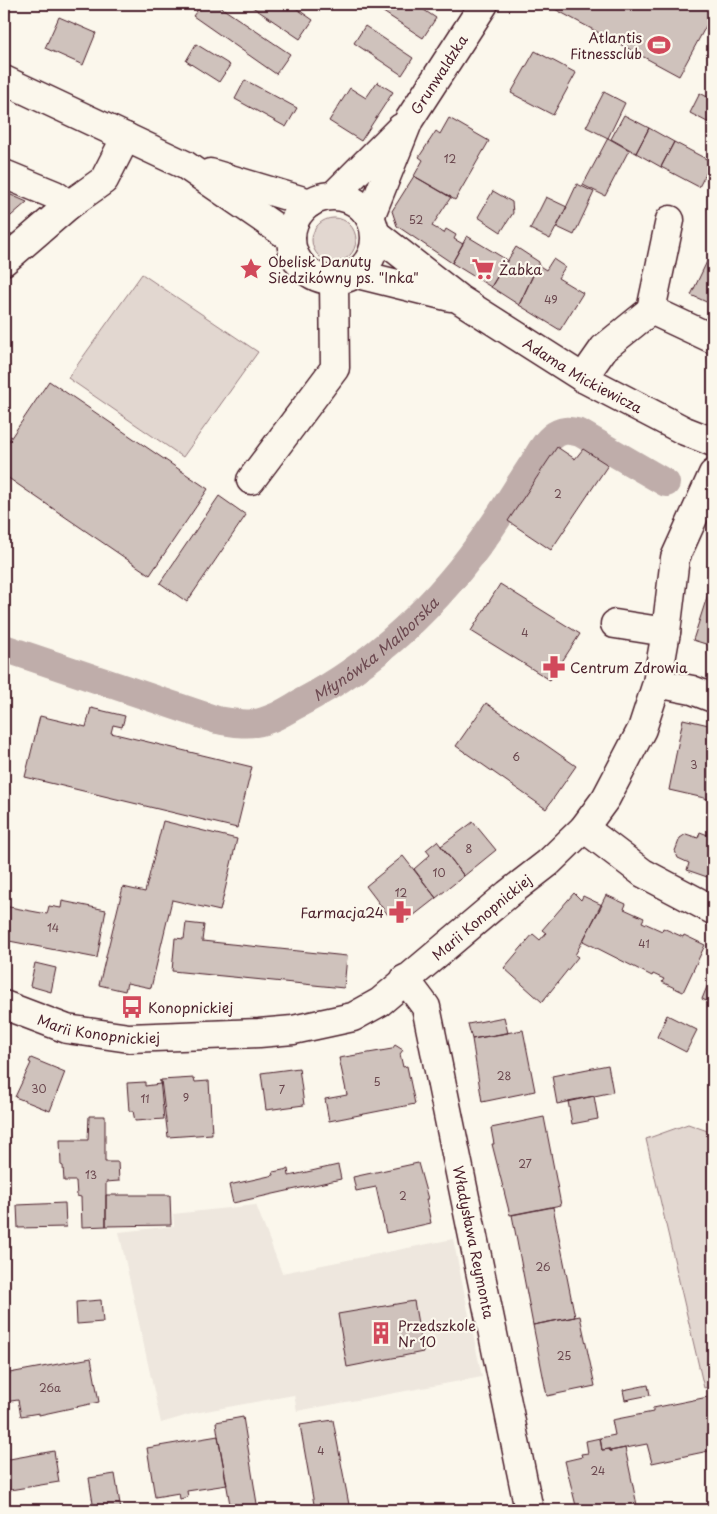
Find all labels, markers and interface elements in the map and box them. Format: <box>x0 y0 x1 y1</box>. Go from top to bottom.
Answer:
place label: Atlantis Fitnessclub <box>570 27 642 64</box>
street label: Grunwaldzka <box>405 30 472 118</box>
sports icon: Atlantis Fitnessclub <box>646 32 672 58</box>
house number: 12 <box>444 150 457 167</box>
house number: 52 <box>409 211 423 228</box>
place label: Obelisk Danuty Siedzikówny ps. "Inka" <box>268 251 419 288</box>
place icon: Obelisk Danuty Siedzikówny ps. "Inka" <box>238 256 264 282</box>
supermarket icon: Żabka <box>470 256 496 282</box>
place label: Żabka <box>499 259 542 280</box>
house number: 49 <box>544 291 558 308</box>
street label: Adama Mickiewicza <box>519 332 647 418</box>
house number: 2 <box>554 485 562 502</box>
water label: Młynówka Malborska <box>308 590 444 706</box>
house number: 4 <box>521 624 529 641</box>
pharmacy icon: Centrum Zdrowia <box>541 654 567 680</box>
place label: Centrum Zdrowia <box>570 657 688 678</box>
house number: 6 <box>512 748 520 765</box>
house number: 3 <box>690 756 698 773</box>
house number: 8 <box>466 840 473 857</box>
house number: 10 <box>433 864 445 881</box>
street label: Marii Konopnickiej <box>427 869 536 965</box>
house number: 12 <box>395 884 408 901</box>
pharmacy icon: Farmacja24 <box>387 899 413 925</box>
place label: Farmacja24 <box>300 902 384 923</box>
house number: 14 <box>47 919 59 936</box>
house number: 41 <box>638 935 650 952</box>
bus stop icon: Konopnickiej <box>119 994 145 1020</box>
place label: Konopnickiej <box>148 997 233 1018</box>
street label: Marii Konopnickiej <box>35 1008 161 1049</box>
house number: 28 <box>497 1067 511 1084</box>
house number: 5 <box>373 1073 381 1090</box>
house number: 30 <box>31 1080 47 1097</box>
house number: 7 <box>279 1081 285 1098</box>
house number: 9 <box>183 1089 189 1106</box>
house number: 11 <box>140 1090 150 1107</box>
house number: 27 <box>518 1155 532 1172</box>
street label: Władysława Reymonta <box>448 1164 500 1321</box>
house number: 13 <box>85 1166 97 1183</box>
house number: 2 <box>399 1187 407 1204</box>
house number: 26 <box>535 1258 551 1275</box>
place label: Przedszkole Nr 10 <box>398 1315 476 1352</box>
building icon: Przedszkole Nr 10 <box>368 1320 394 1346</box>
house number: 25 <box>557 1347 571 1364</box>
house number: 26a <box>39 1379 61 1396</box>
house number: 4 <box>317 1442 325 1459</box>
house number: 24 <box>591 1462 605 1479</box>

